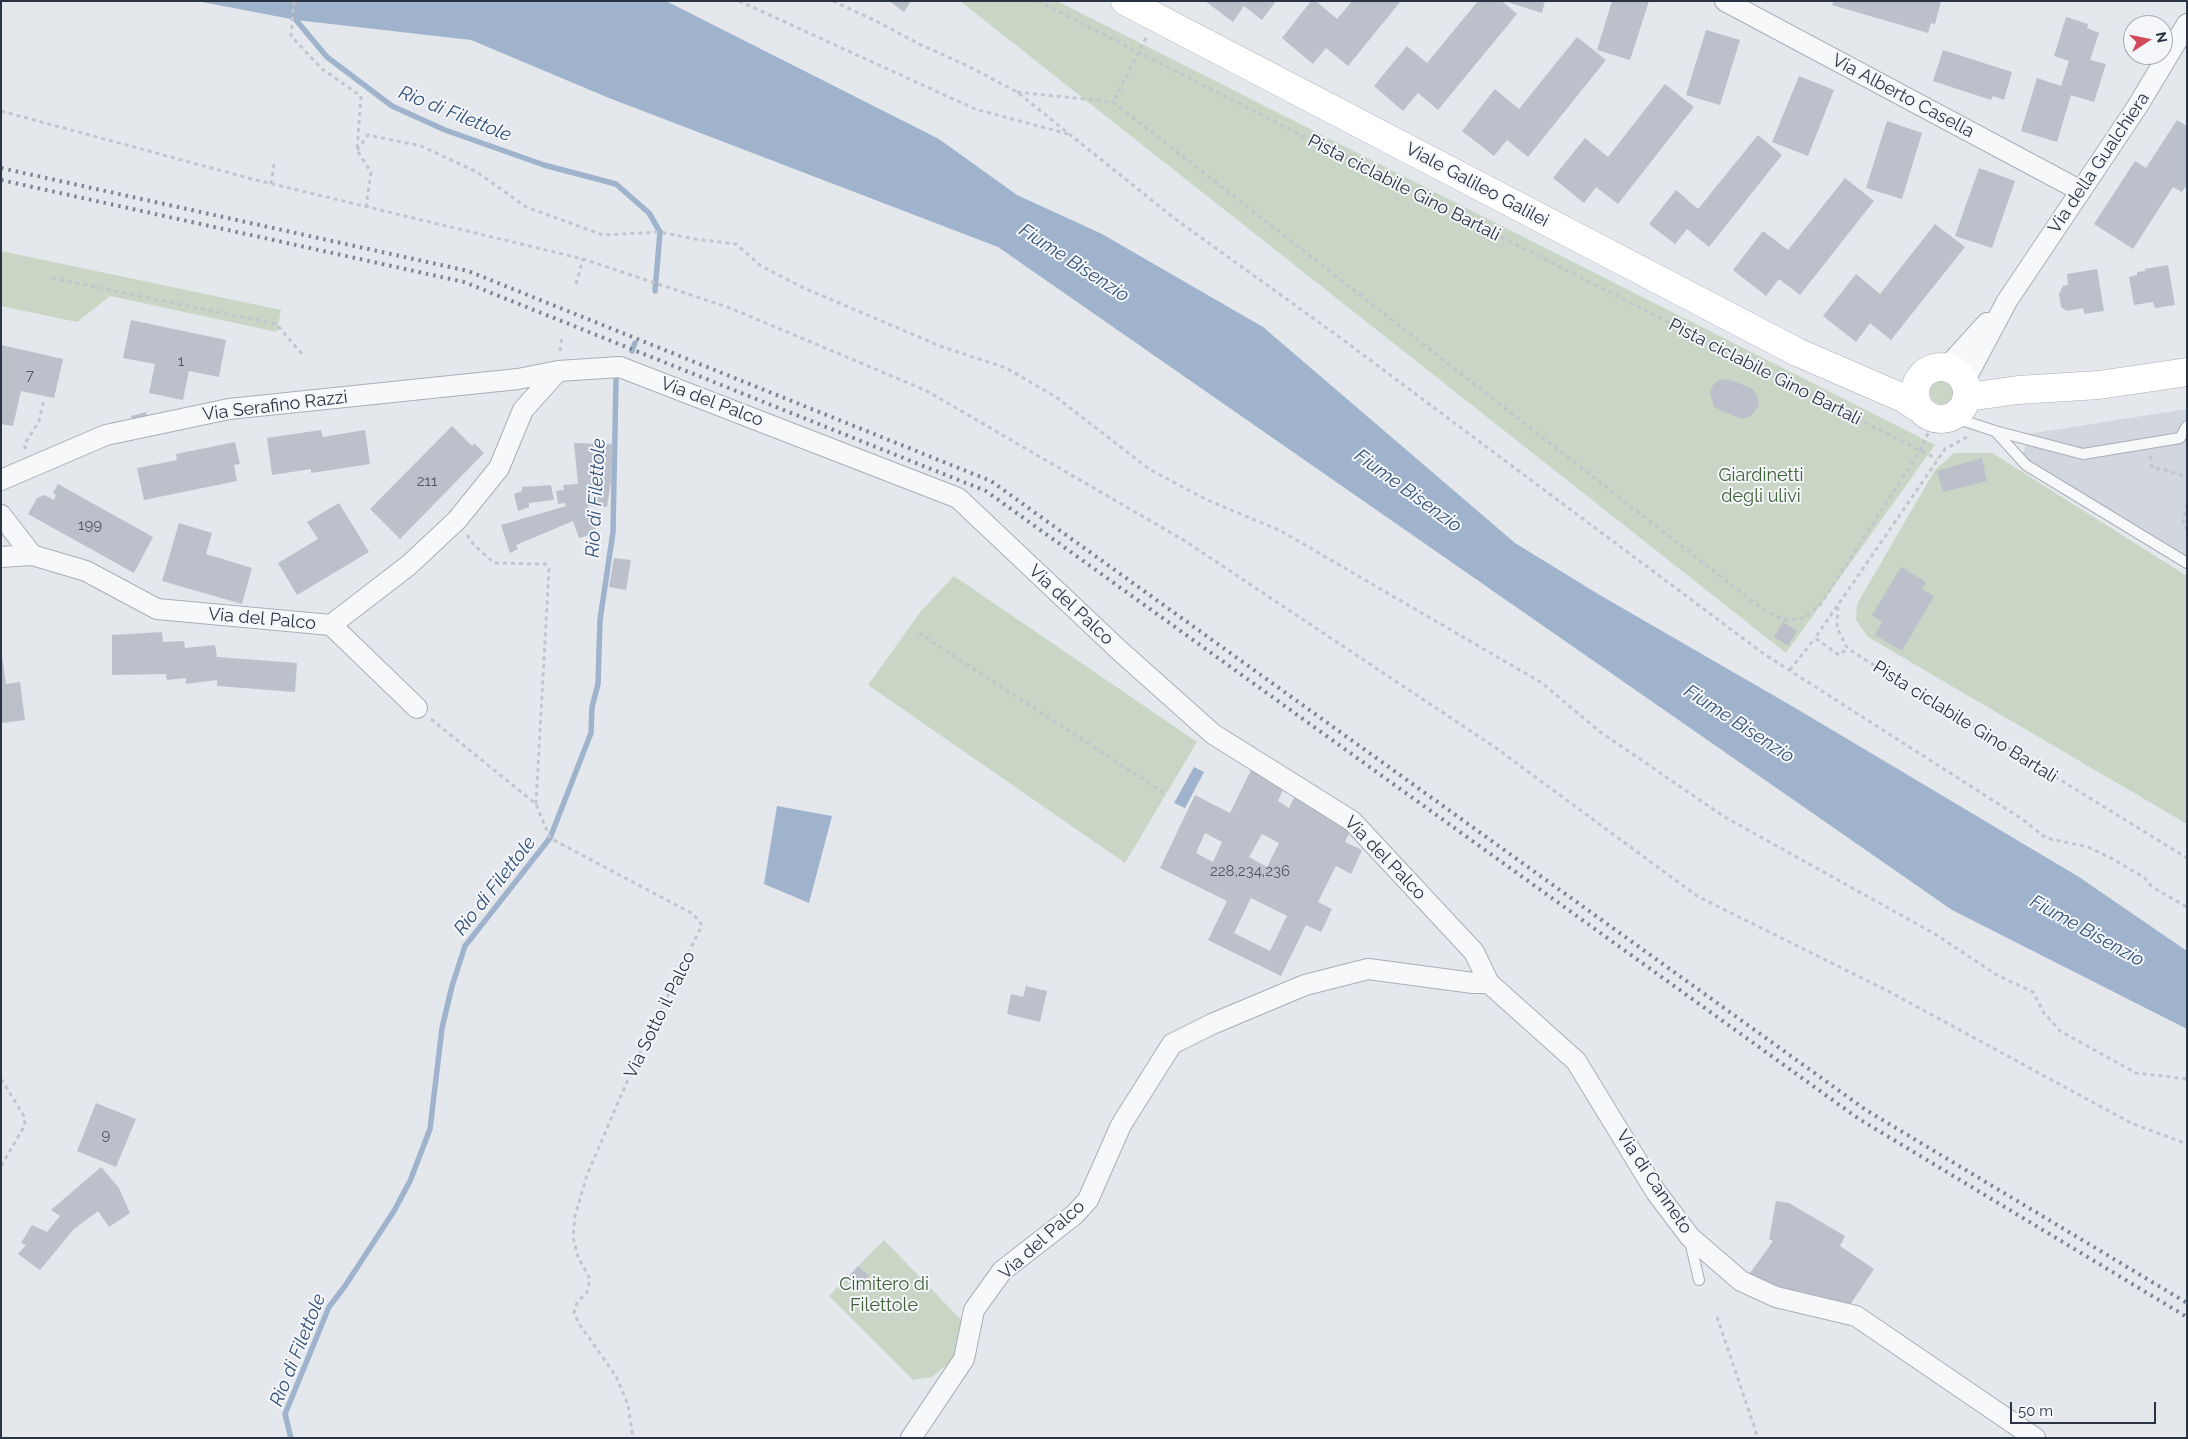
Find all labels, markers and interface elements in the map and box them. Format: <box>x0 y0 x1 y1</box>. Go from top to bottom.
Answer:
north arrow <box>2123 15 2173 65</box>
text: N <box>2153 31 2171 44</box>
street label: Via Alberto Casella <box>1828 49 1978 143</box>
water label: Rio di Filettole <box>395 81 515 147</box>
street label: Via della Gualchiera <box>2044 88 2154 238</box>
street label: Pista ciclabile Gino Bartali <box>1304 130 1504 246</box>
street label: Viale Galileo Galilei <box>1402 138 1552 232</box>
water label: Fiume Bisenzio <box>1015 219 1133 307</box>
street label: Pista ciclabile Gino Bartali <box>1665 314 1865 430</box>
house number: 1 <box>178 352 184 370</box>
house number: 7 <box>26 366 34 384</box>
street label: Via del Palco <box>658 373 766 431</box>
street label: Via Serafino Razzi <box>201 386 349 426</box>
water label: Rio di Filettole <box>581 438 611 558</box>
water label: Fiume Bisenzio <box>1350 444 1466 538</box>
park label: Giardinetti degli ulivi <box>1719 465 1803 508</box>
house number: 211 <box>417 472 437 490</box>
house number: 199 <box>78 516 102 534</box>
street label: Via del Palco <box>1024 560 1118 650</box>
street label: Via del Palco <box>207 604 317 634</box>
street label: Pista ciclabile Gino Bartali <box>1869 656 2061 788</box>
water label: Fiume Bisenzio <box>1680 680 1798 768</box>
street label: Via del Palco <box>1340 812 1430 904</box>
water label: Rio di Filettole <box>449 832 541 940</box>
house number: 228,234,236 <box>1210 862 1290 880</box>
water label: Fiume Bisenzio <box>2026 890 2148 972</box>
street label: Via Sotto il Palco <box>620 948 700 1082</box>
house number: 9 <box>102 1126 110 1144</box>
street label: Via di Canneto <box>1611 1126 1697 1238</box>
street label: Via del Palco <box>995 1196 1089 1284</box>
park label: Cimitero di Filettole <box>839 1274 929 1316</box>
water label: Rio di Filettole <box>265 1290 331 1410</box>
scale bar <box>2013 1392 2159 1424</box>
text: 50 m <box>2018 1402 2053 1420</box>

